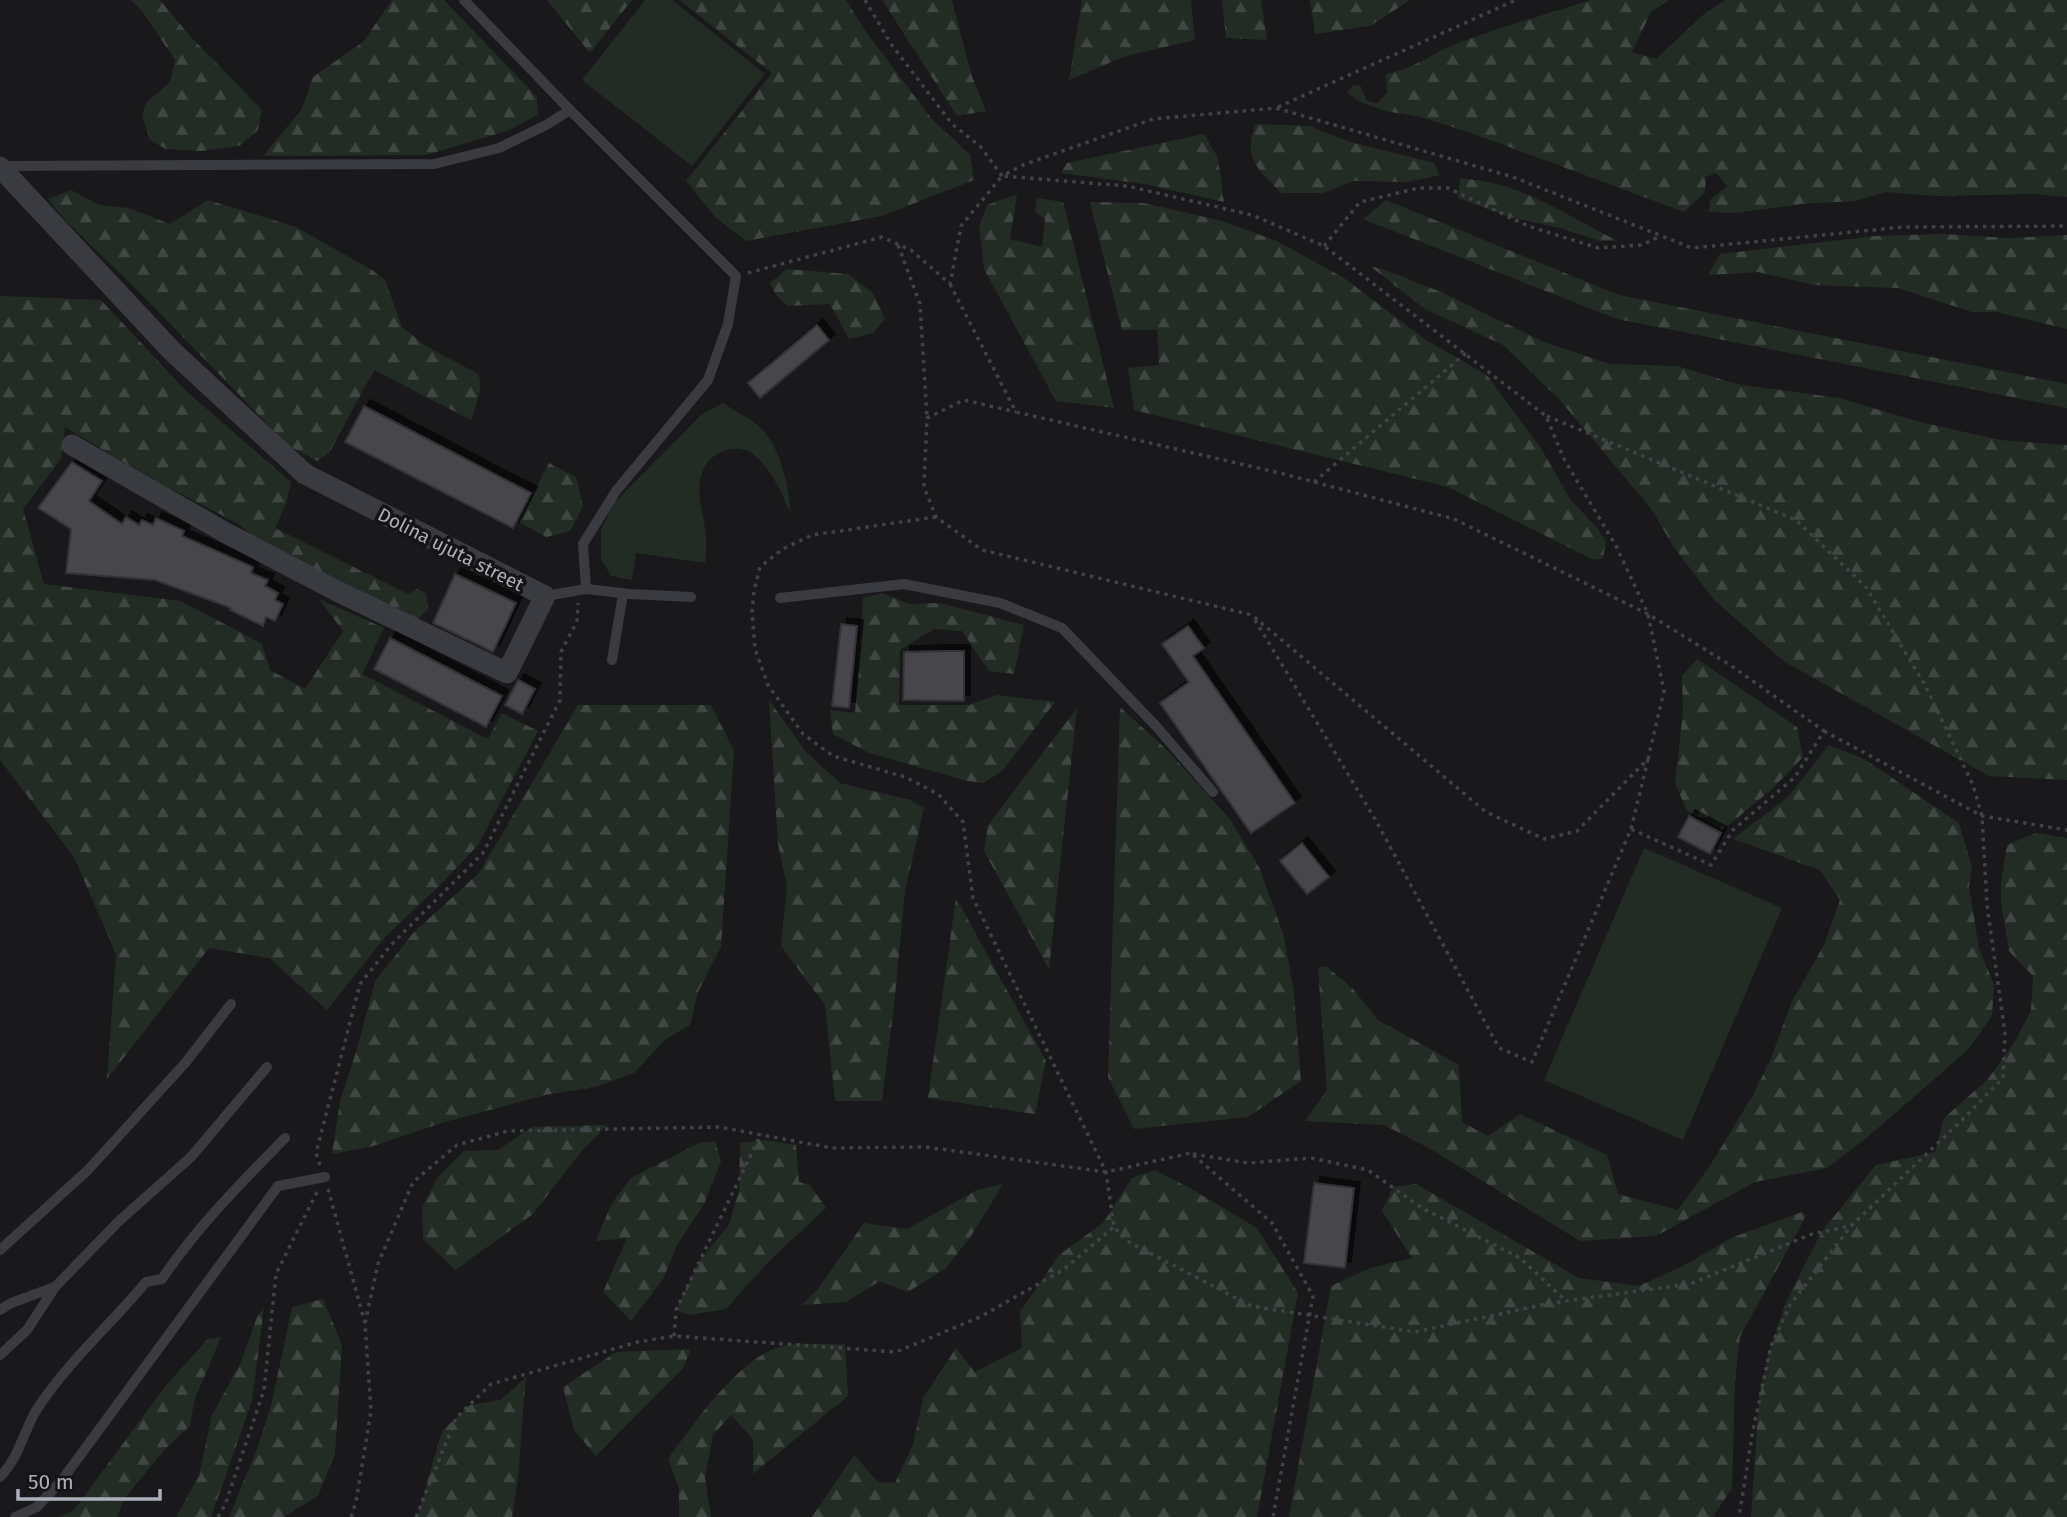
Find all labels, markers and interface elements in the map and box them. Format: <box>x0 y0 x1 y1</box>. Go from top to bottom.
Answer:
street label: Dolina ujuta street <box>374 503 528 596</box>
scale bar <box>18 1458 159 1502</box>
text: 50 m <box>28 1469 74 1495</box>

